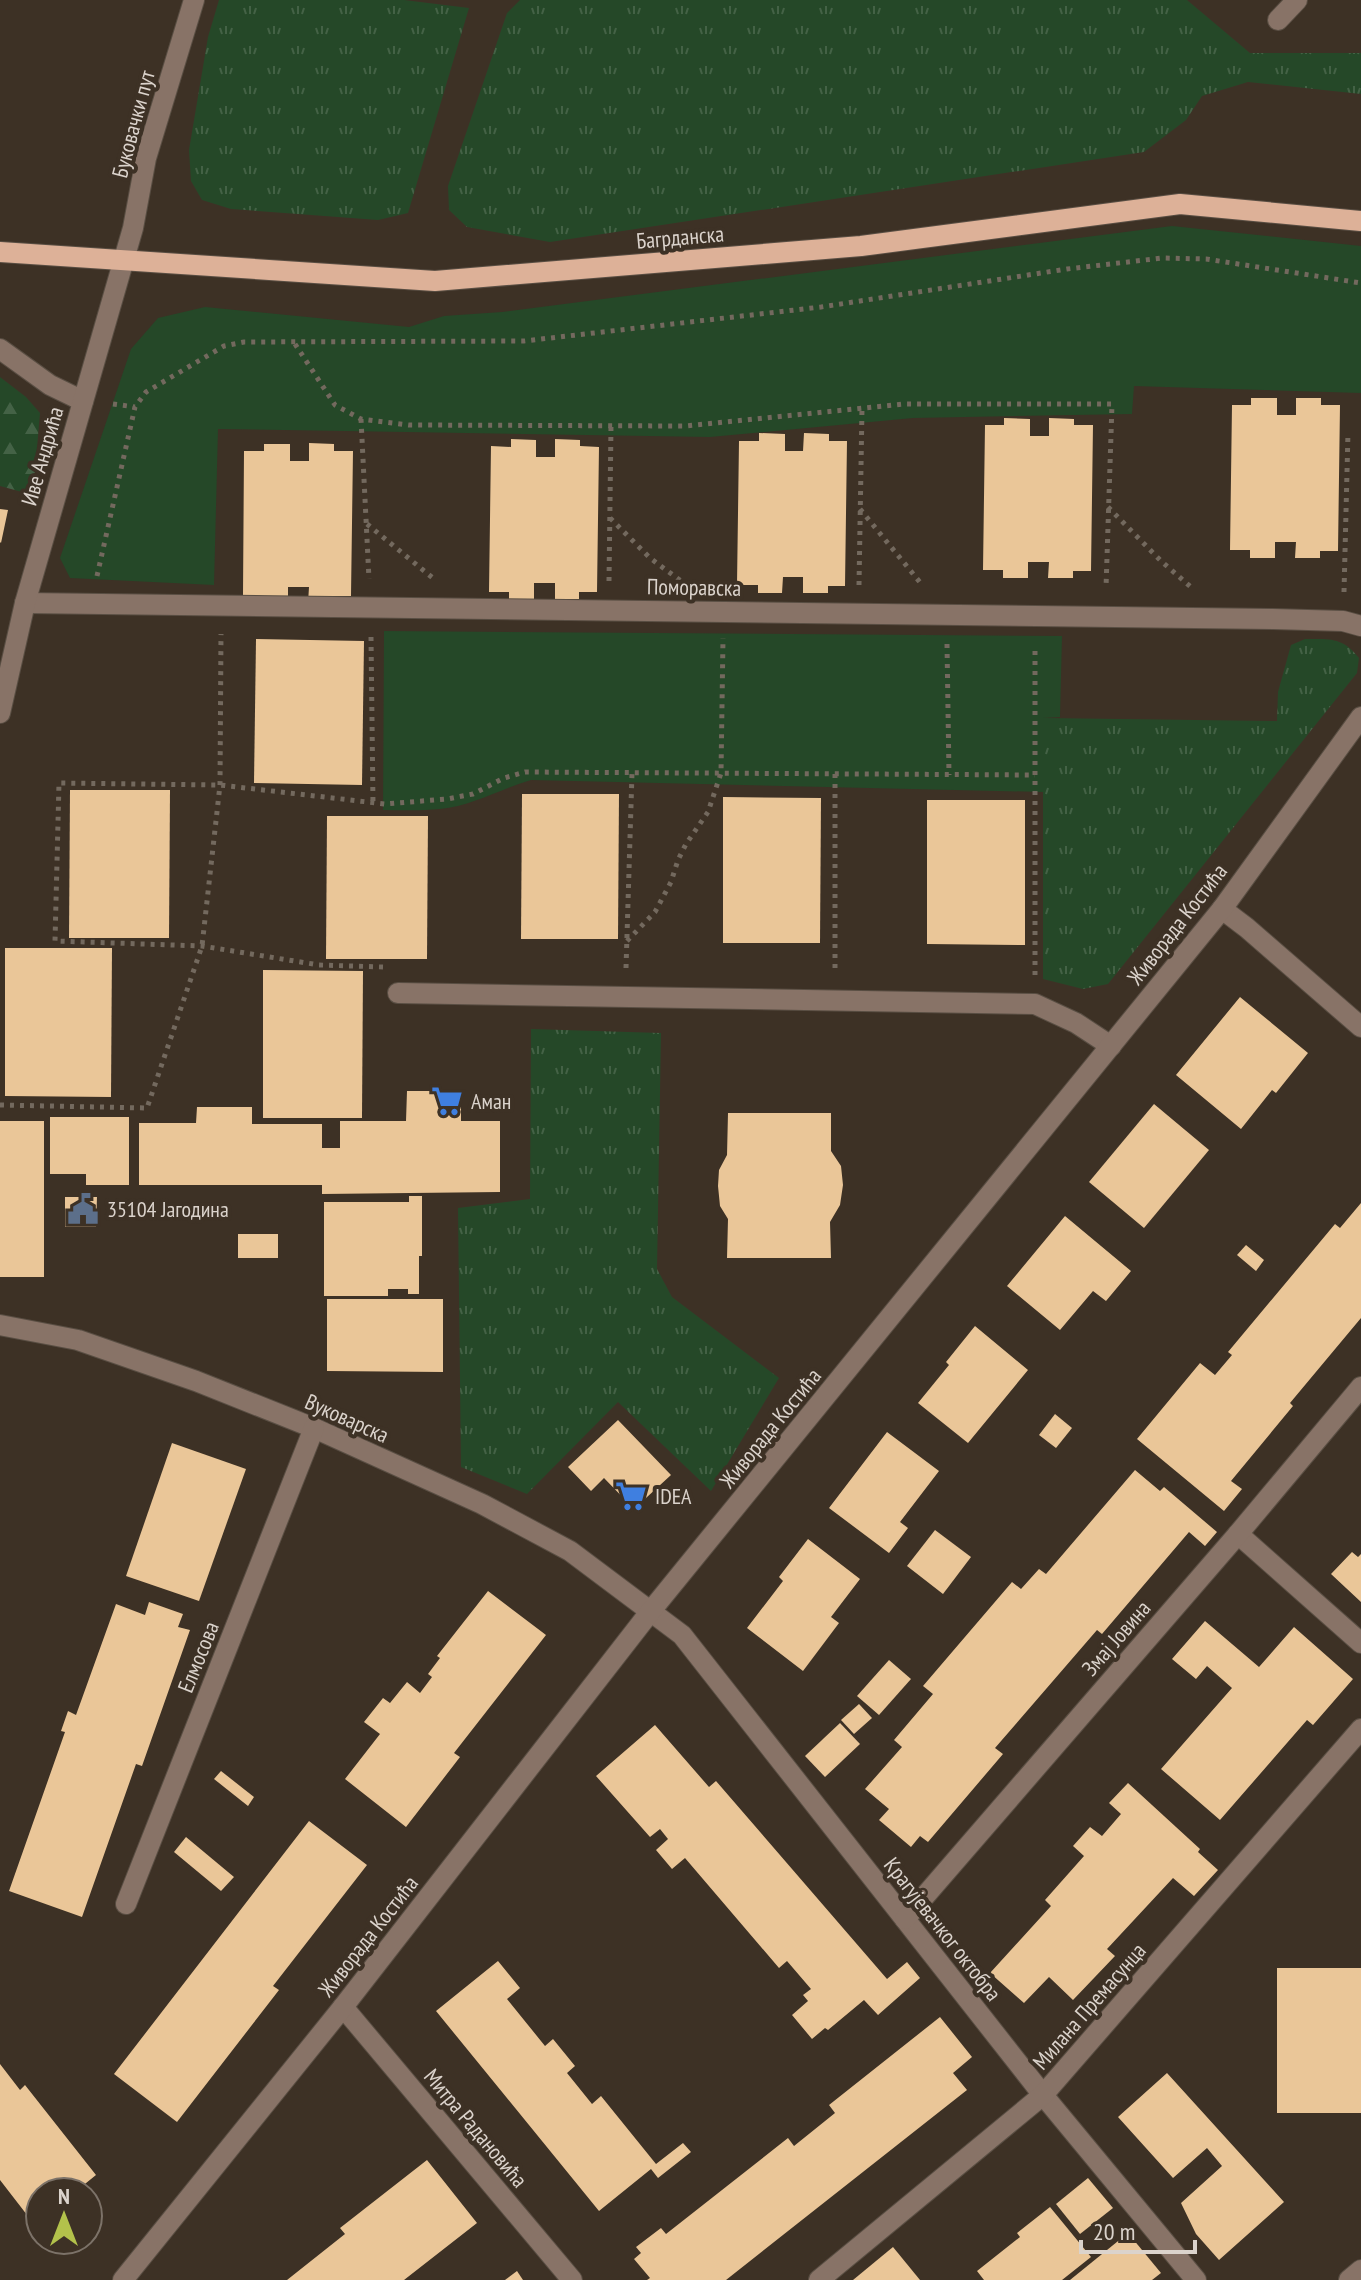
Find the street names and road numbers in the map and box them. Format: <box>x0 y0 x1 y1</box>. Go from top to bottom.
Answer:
street label: Буковачки пут <box>105 66 161 181</box>
street label: Багрданска <box>635 219 725 255</box>
street label: Иве Андрића <box>15 403 69 509</box>
street label: Поморавска <box>647 572 741 602</box>
street label: Живорада Костића <box>1120 858 1233 991</box>
street label: Живорада Костића <box>713 1362 827 1494</box>
street label: Вуковарска <box>301 1387 393 1449</box>
street label: Змај Јовина <box>1076 1595 1156 1681</box>
street label: Елмосова <box>171 1617 225 1697</box>
street label: Крагујевачког октобра <box>878 1851 1008 2007</box>
street label: Живорада Костића <box>311 1870 424 2003</box>
street label: Милана Премасунца <box>1026 1937 1152 2075</box>
street label: Митра Радановића <box>418 2063 534 2193</box>

